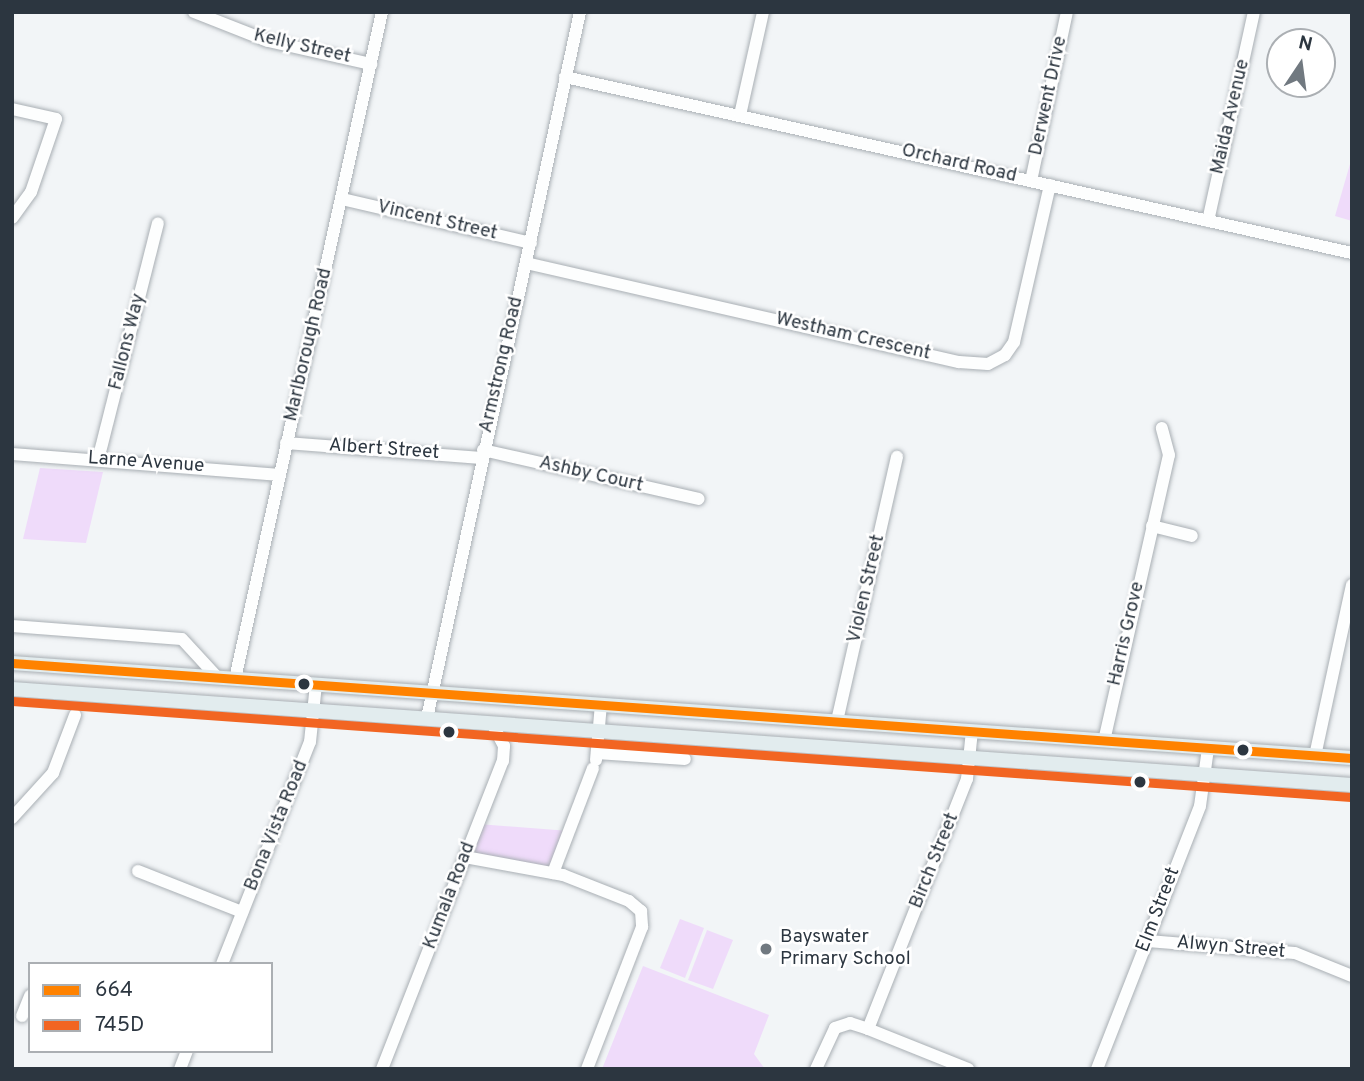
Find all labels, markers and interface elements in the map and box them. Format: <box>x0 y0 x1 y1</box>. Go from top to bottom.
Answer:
street label: Kelly Street <box>251 25 353 69</box>
north arrow <box>1266 28 1336 98</box>
text: N <box>1296 31 1315 58</box>
street label: Derwent Drive <box>1025 34 1073 158</box>
street label: Maida Avenue <box>1207 57 1255 177</box>
street label: Orchard Road <box>899 140 1019 188</box>
street label: Vincent Street <box>375 196 499 246</box>
street label: Marlborough Road <box>280 266 338 424</box>
street label: Fallons Way <box>105 291 151 393</box>
street label: Armstrong Road <box>475 295 529 435</box>
street label: Westham Crescent <box>773 308 933 366</box>
street label: Albert Street <box>328 435 440 465</box>
street label: Larne Avenue <box>87 448 205 478</box>
street label: Ashby Court <box>537 452 645 498</box>
street label: Violen Street <box>843 533 891 645</box>
street label: Harris Grove <box>1104 580 1150 688</box>
unlabelled marker <box>297 677 311 691</box>
unlabelled marker <box>442 725 456 739</box>
unlabelled marker <box>1236 743 1250 757</box>
street label: Bona Vista Road <box>240 757 314 895</box>
unlabelled marker <box>1133 775 1147 789</box>
street label: Birch Street <box>905 810 965 912</box>
street label: Kumala Road <box>419 839 481 953</box>
street label: Elm Street <box>1132 864 1186 956</box>
place label: Bayswater Primary School <box>780 927 911 971</box>
street label: Alwyn Street <box>1176 932 1286 964</box>
marker: Bayswater Primary School <box>758 941 774 957</box>
legend <box>28 962 273 1053</box>
text: 664 <box>95 977 133 1004</box>
text: 745D <box>95 1012 144 1039</box>

